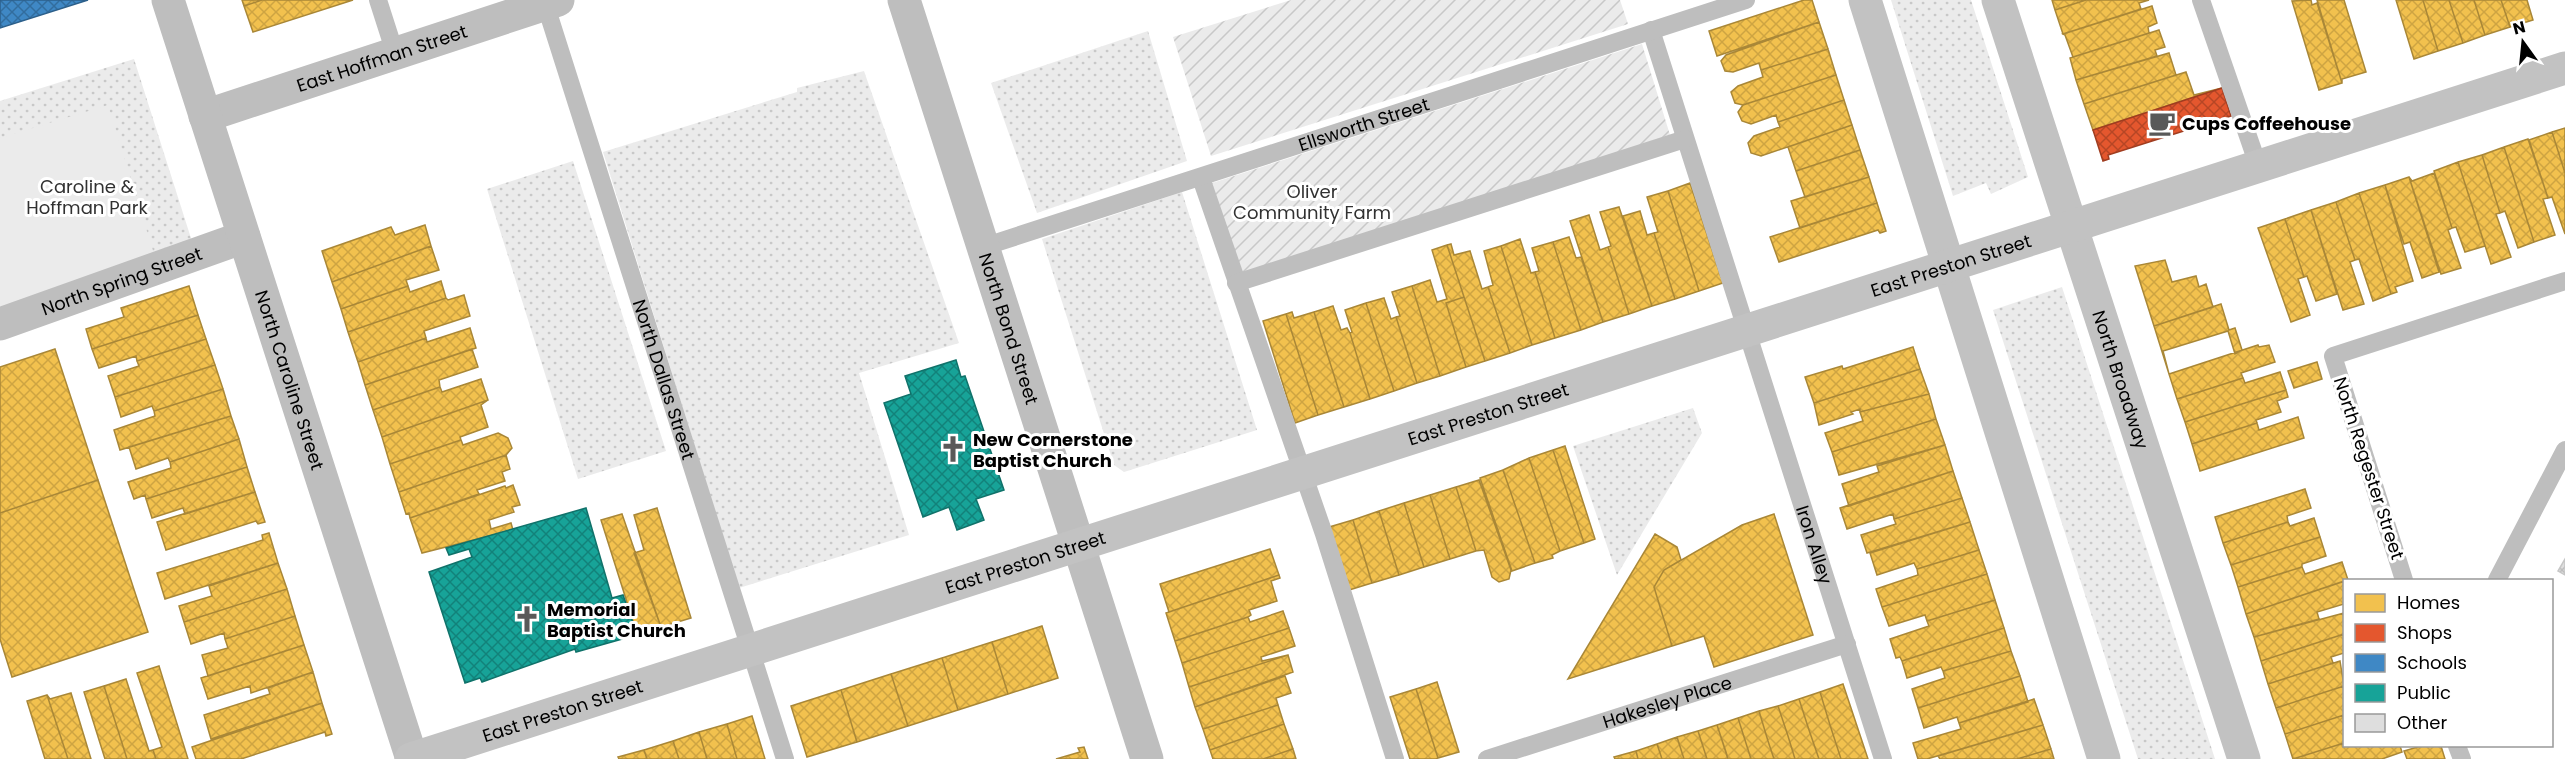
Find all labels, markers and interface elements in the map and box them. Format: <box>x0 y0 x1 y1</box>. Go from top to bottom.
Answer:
north arrow <box>2493 12 2553 72</box>
text: N <box>2510 15 2528 41</box>
street label: East Hoffman Street <box>293 18 470 98</box>
street label: Ellsworth Street <box>1295 91 1432 157</box>
cafe icon: Cups Coffeehouse <box>2147 108 2177 138</box>
place label: Cups Coffeehouse <box>2182 111 2351 136</box>
park label: Caroline & Hoffman Park <box>26 174 148 220</box>
park label: Oliver Community Farm <box>1233 179 1391 225</box>
street label: East Preston Street <box>1867 228 2034 302</box>
street label: North Spring Street <box>38 241 205 321</box>
street label: North Bond Street <box>973 250 1045 407</box>
street label: North Caroline Street <box>250 287 331 473</box>
street label: North Dallas Street <box>627 296 702 463</box>
street label: North Broadway <box>2087 307 2155 452</box>
street label: North Regester Street <box>2328 374 2410 562</box>
street label: East Preston Street <box>1405 376 1571 451</box>
place label: New Cornerstone Baptist Church <box>973 427 1133 473</box>
church icon: New Cornerstone Baptist Church <box>938 434 968 464</box>
street label: Iron Alley <box>1791 502 1839 587</box>
street label: East Preston Street <box>942 525 1109 599</box>
legend <box>2343 579 2553 747</box>
text: Homes <box>2397 590 2460 615</box>
place label: Memorial Baptist Church <box>547 597 686 643</box>
church icon: Memorial Baptist Church <box>512 604 542 634</box>
text: Shops <box>2397 620 2452 645</box>
text: Schools <box>2397 650 2467 675</box>
street label: Hakesley Place <box>1599 669 1735 734</box>
street label: East Preston Street <box>479 673 646 748</box>
text: Public <box>2397 680 2451 705</box>
text: Other <box>2397 710 2447 735</box>

